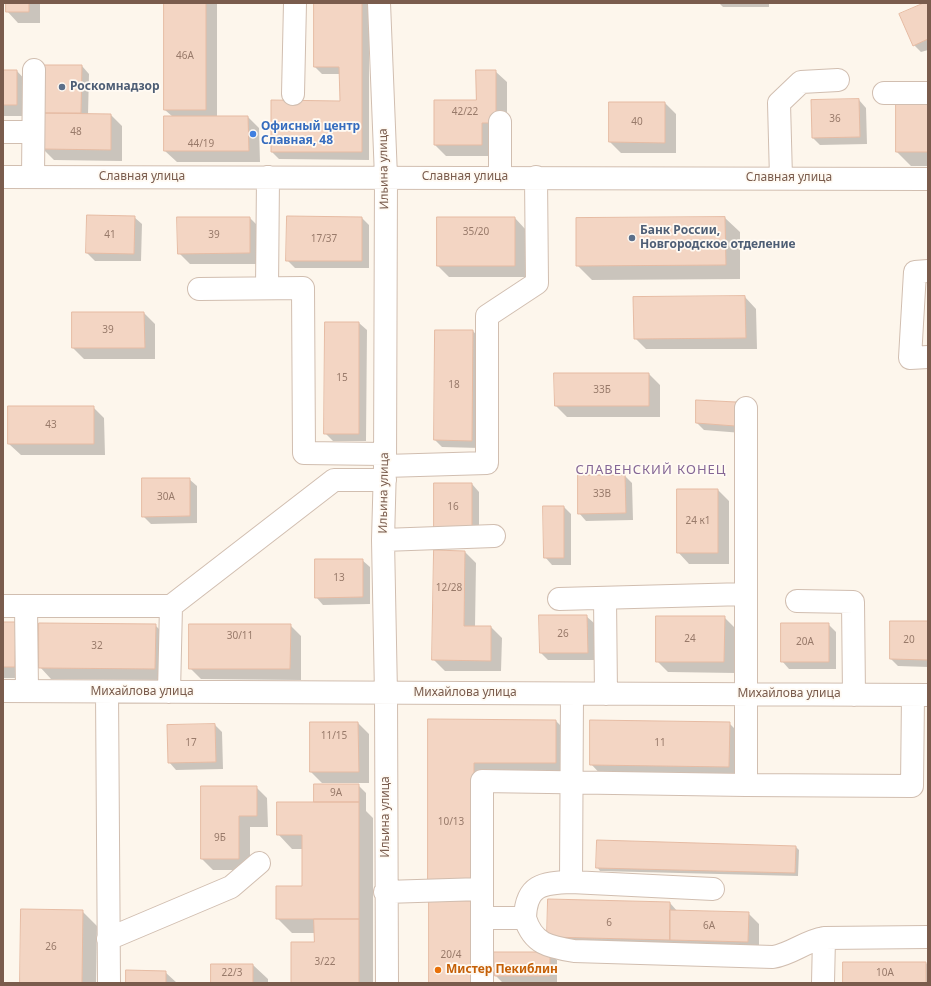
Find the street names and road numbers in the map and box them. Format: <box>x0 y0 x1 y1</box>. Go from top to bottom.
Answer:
street label: Ильина улица <box>376 128 392 210</box>
street label: Славная улица <box>99 170 185 184</box>
street label: Славная улица <box>422 170 508 184</box>
street label: Славная улица <box>746 171 832 185</box>
street label: Ильина улица <box>376 452 392 534</box>
street label: Михайлова улица <box>90 685 194 699</box>
street label: Михайлова улица <box>413 686 517 700</box>
street label: Михайлова улица <box>737 687 841 701</box>
street label: Ильина улица <box>379 776 393 858</box>

